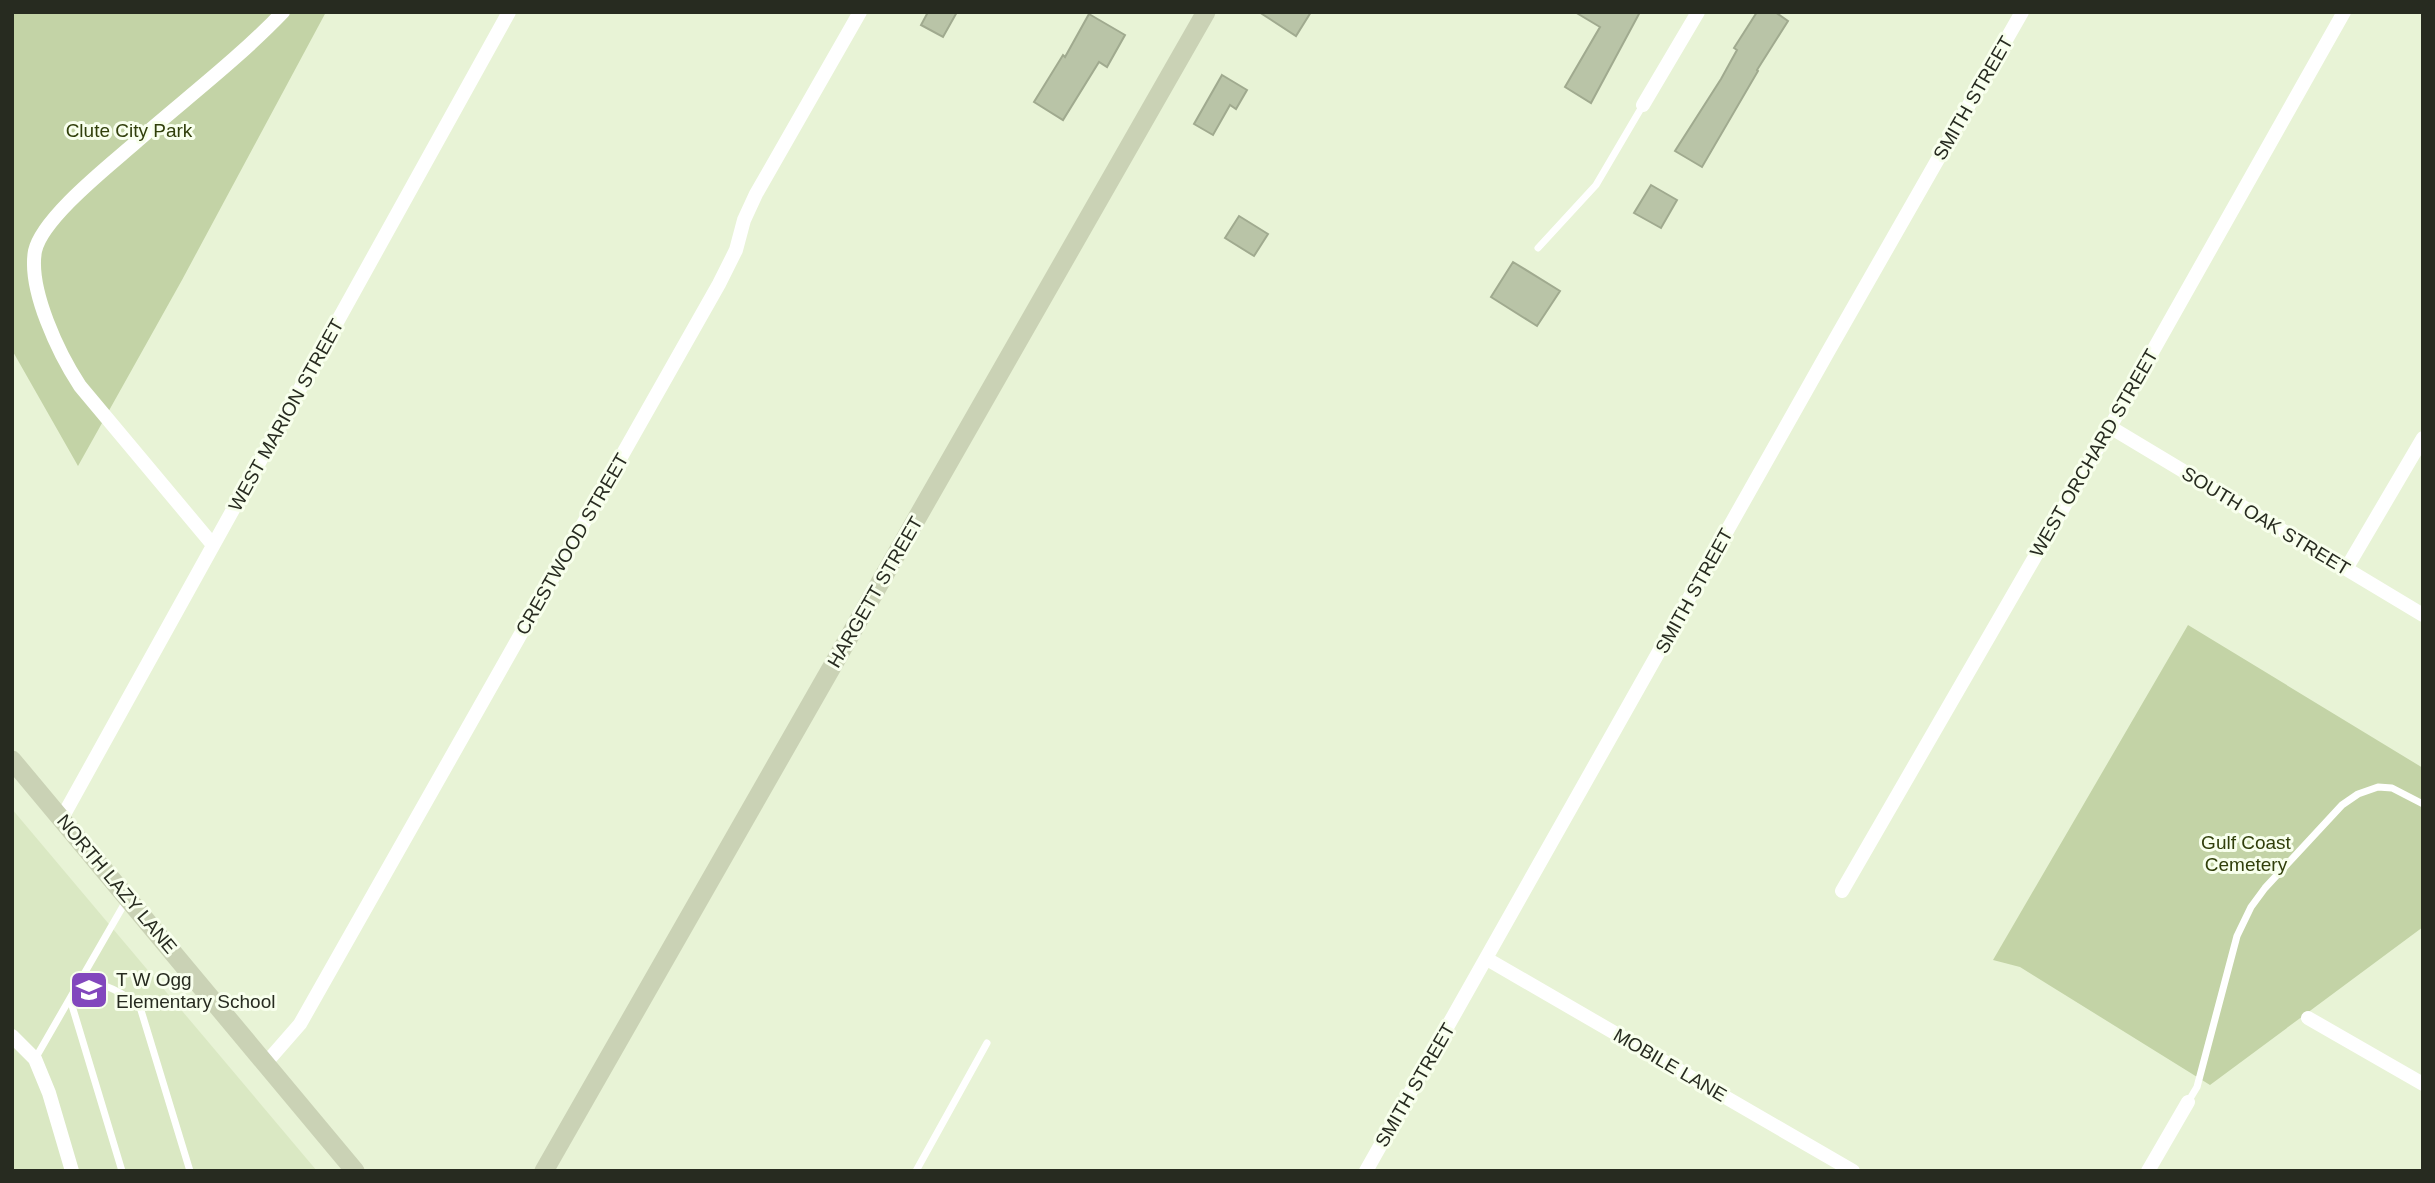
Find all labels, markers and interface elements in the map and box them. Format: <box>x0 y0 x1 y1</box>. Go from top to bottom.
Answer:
street label: SMITH STREET <box>1929 32 2017 164</box>
park label: Clute City Park <box>66 120 193 141</box>
street label: WEST MARION STREET <box>224 315 348 515</box>
street label: WEST ORCHARD STREET <box>2026 345 2162 560</box>
street label: CRESTWOOD STREET <box>511 449 633 638</box>
street label: SOUTH OAK STREET <box>2178 463 2354 580</box>
street label: HARGETT STREET <box>823 513 927 671</box>
street label: SMITH STREET <box>1651 525 1737 657</box>
street label: NORTH LAZY LANE <box>53 810 181 958</box>
park label: Gulf Coast Cemetery <box>2201 832 2292 875</box>
school or university icon: T W Ogg Elementary School <box>68 969 110 1011</box>
place label: T W Ogg Elementary School <box>116 969 275 1012</box>
street label: SMITH STREET <box>1371 1019 1459 1151</box>
street label: MOBILE LANE <box>1610 1024 1730 1106</box>

